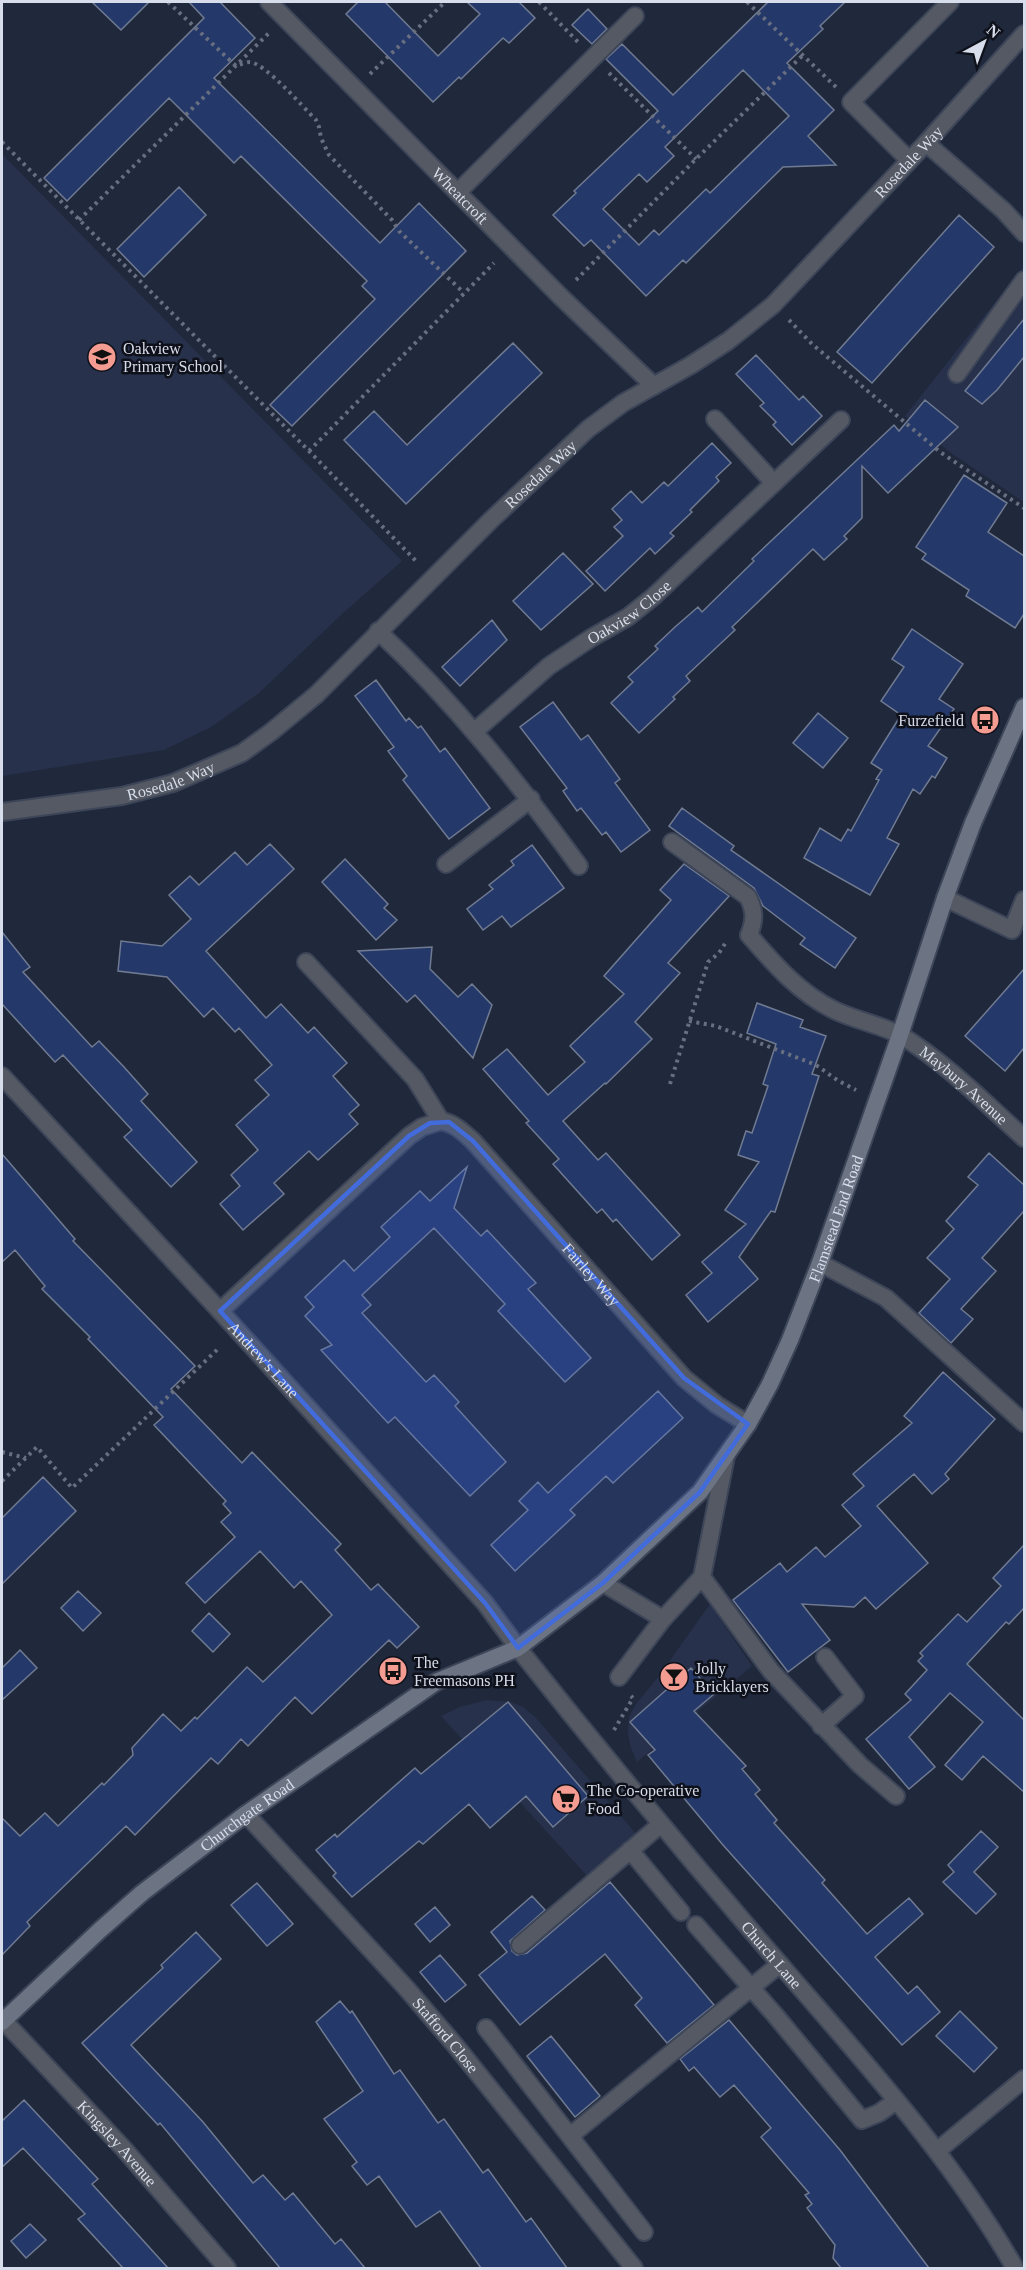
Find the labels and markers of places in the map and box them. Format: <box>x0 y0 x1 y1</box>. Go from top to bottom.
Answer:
place label: Oakview Primary School <box>123 340 224 376</box>
school or university icon: Oakview Primary School <box>86 341 118 373</box>
bus stop icon: Furzefield <box>969 704 1001 736</box>
place label: Furzefield <box>898 712 964 729</box>
place label: The Freemasons PH <box>414 1654 515 1689</box>
bus stop icon: The Freemasons PH <box>377 1655 409 1687</box>
place label: Jolly Bricklayers <box>695 1660 769 1696</box>
bar icon: Jolly Bricklayers <box>658 1661 690 1693</box>
place label: The Co-operative Food <box>587 1782 699 1817</box>
supermarket icon: The Co-operative Food <box>550 1783 582 1815</box>

